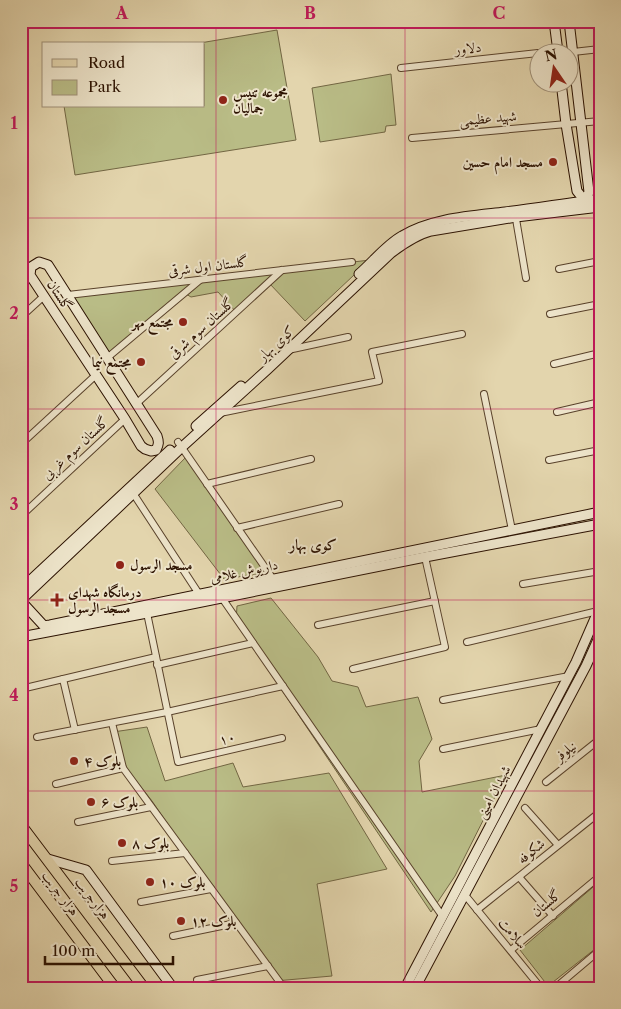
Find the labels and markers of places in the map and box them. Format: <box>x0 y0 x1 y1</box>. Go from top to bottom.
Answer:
place label: مجموعه تنیس جمالیان <box>233 83 288 117</box>
marker: مجموعه تنیس جمالیان <box>217 94 229 106</box>
place label: مسجد امام حسین <box>463 153 543 175</box>
marker: مسجد امام حسین <box>547 156 559 168</box>
place label: مجتمع مهر <box>130 313 174 335</box>
marker: مجتمع مهر <box>177 316 189 328</box>
place label: مجتمع نیما <box>92 353 132 375</box>
marker: مجتمع نیما <box>135 356 147 368</box>
place label: مسجد الرسول <box>130 556 192 574</box>
marker: مسجد الرسول <box>114 559 126 571</box>
place label: درمانگاه شهدای مسجد الرسول <box>68 583 141 617</box>
marker: درمانگاه شهدای مسجد الرسول <box>50 593 64 607</box>
place label: بلوک ۴ <box>84 752 122 771</box>
marker: بلوک ۴ <box>68 755 80 767</box>
place label: بلوک ۶ <box>101 793 139 812</box>
marker: بلوک ۶ <box>85 796 97 808</box>
place label: بلوک ۸ <box>132 834 170 853</box>
marker: بلوک ۸ <box>116 837 128 849</box>
place label: بلوک ۱۰ <box>160 873 206 892</box>
marker: بلوک ۱۰ <box>144 876 156 888</box>
place label: بلوک ۱۲ <box>191 912 237 931</box>
marker: بلوک ۱۲ <box>175 915 187 927</box>

